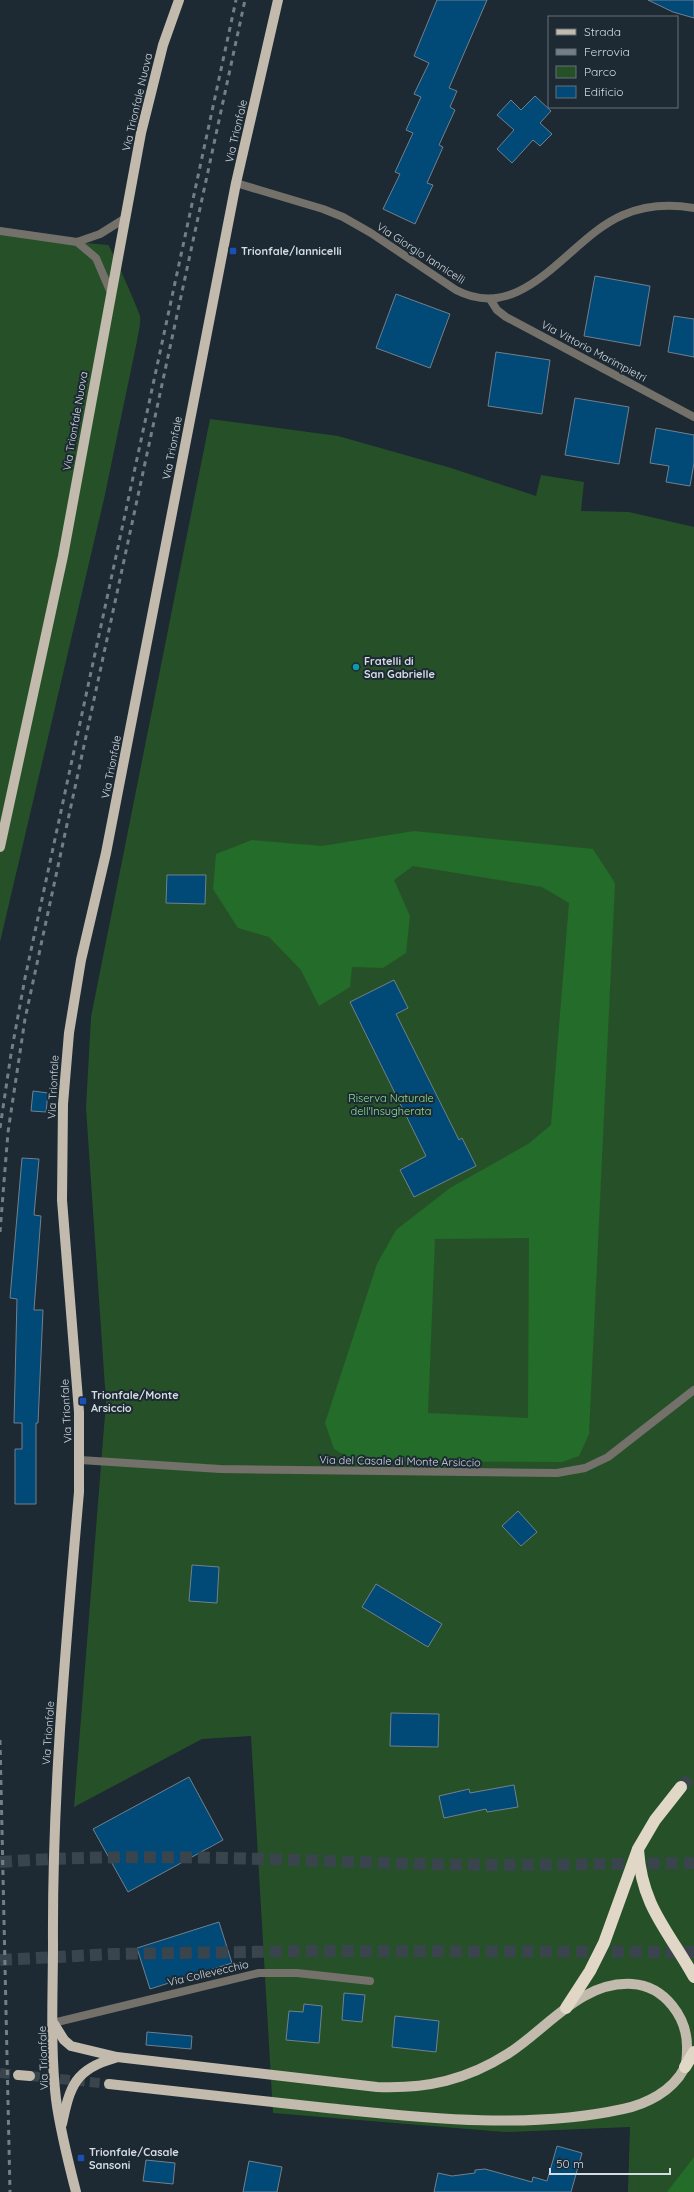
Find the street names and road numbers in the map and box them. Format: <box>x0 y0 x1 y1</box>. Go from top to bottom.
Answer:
street label: Via Trionfale Nuova <box>119 51 155 153</box>
street label: Via Trionfale <box>222 98 250 164</box>
street label: Via Giorgio Iannicelli <box>374 219 468 287</box>
street label: Via Vittorio Marimpietri <box>539 317 649 385</box>
street label: Via Trionfale Nuova <box>59 370 91 472</box>
street label: Via Trionfale <box>159 415 185 481</box>
street label: Via Trionfale <box>98 734 124 800</box>
street label: Via Trionfale <box>44 1055 62 1119</box>
street label: Via Trionfale <box>57 1379 75 1443</box>
street label: Via del Casale di Monte Arsiccio <box>319 1453 481 1469</box>
street label: Via Trionfale <box>39 1700 57 1766</box>
street label: Via Collevecchio <box>166 1957 250 1989</box>
street label: Via Trionfale <box>35 2026 51 2090</box>

